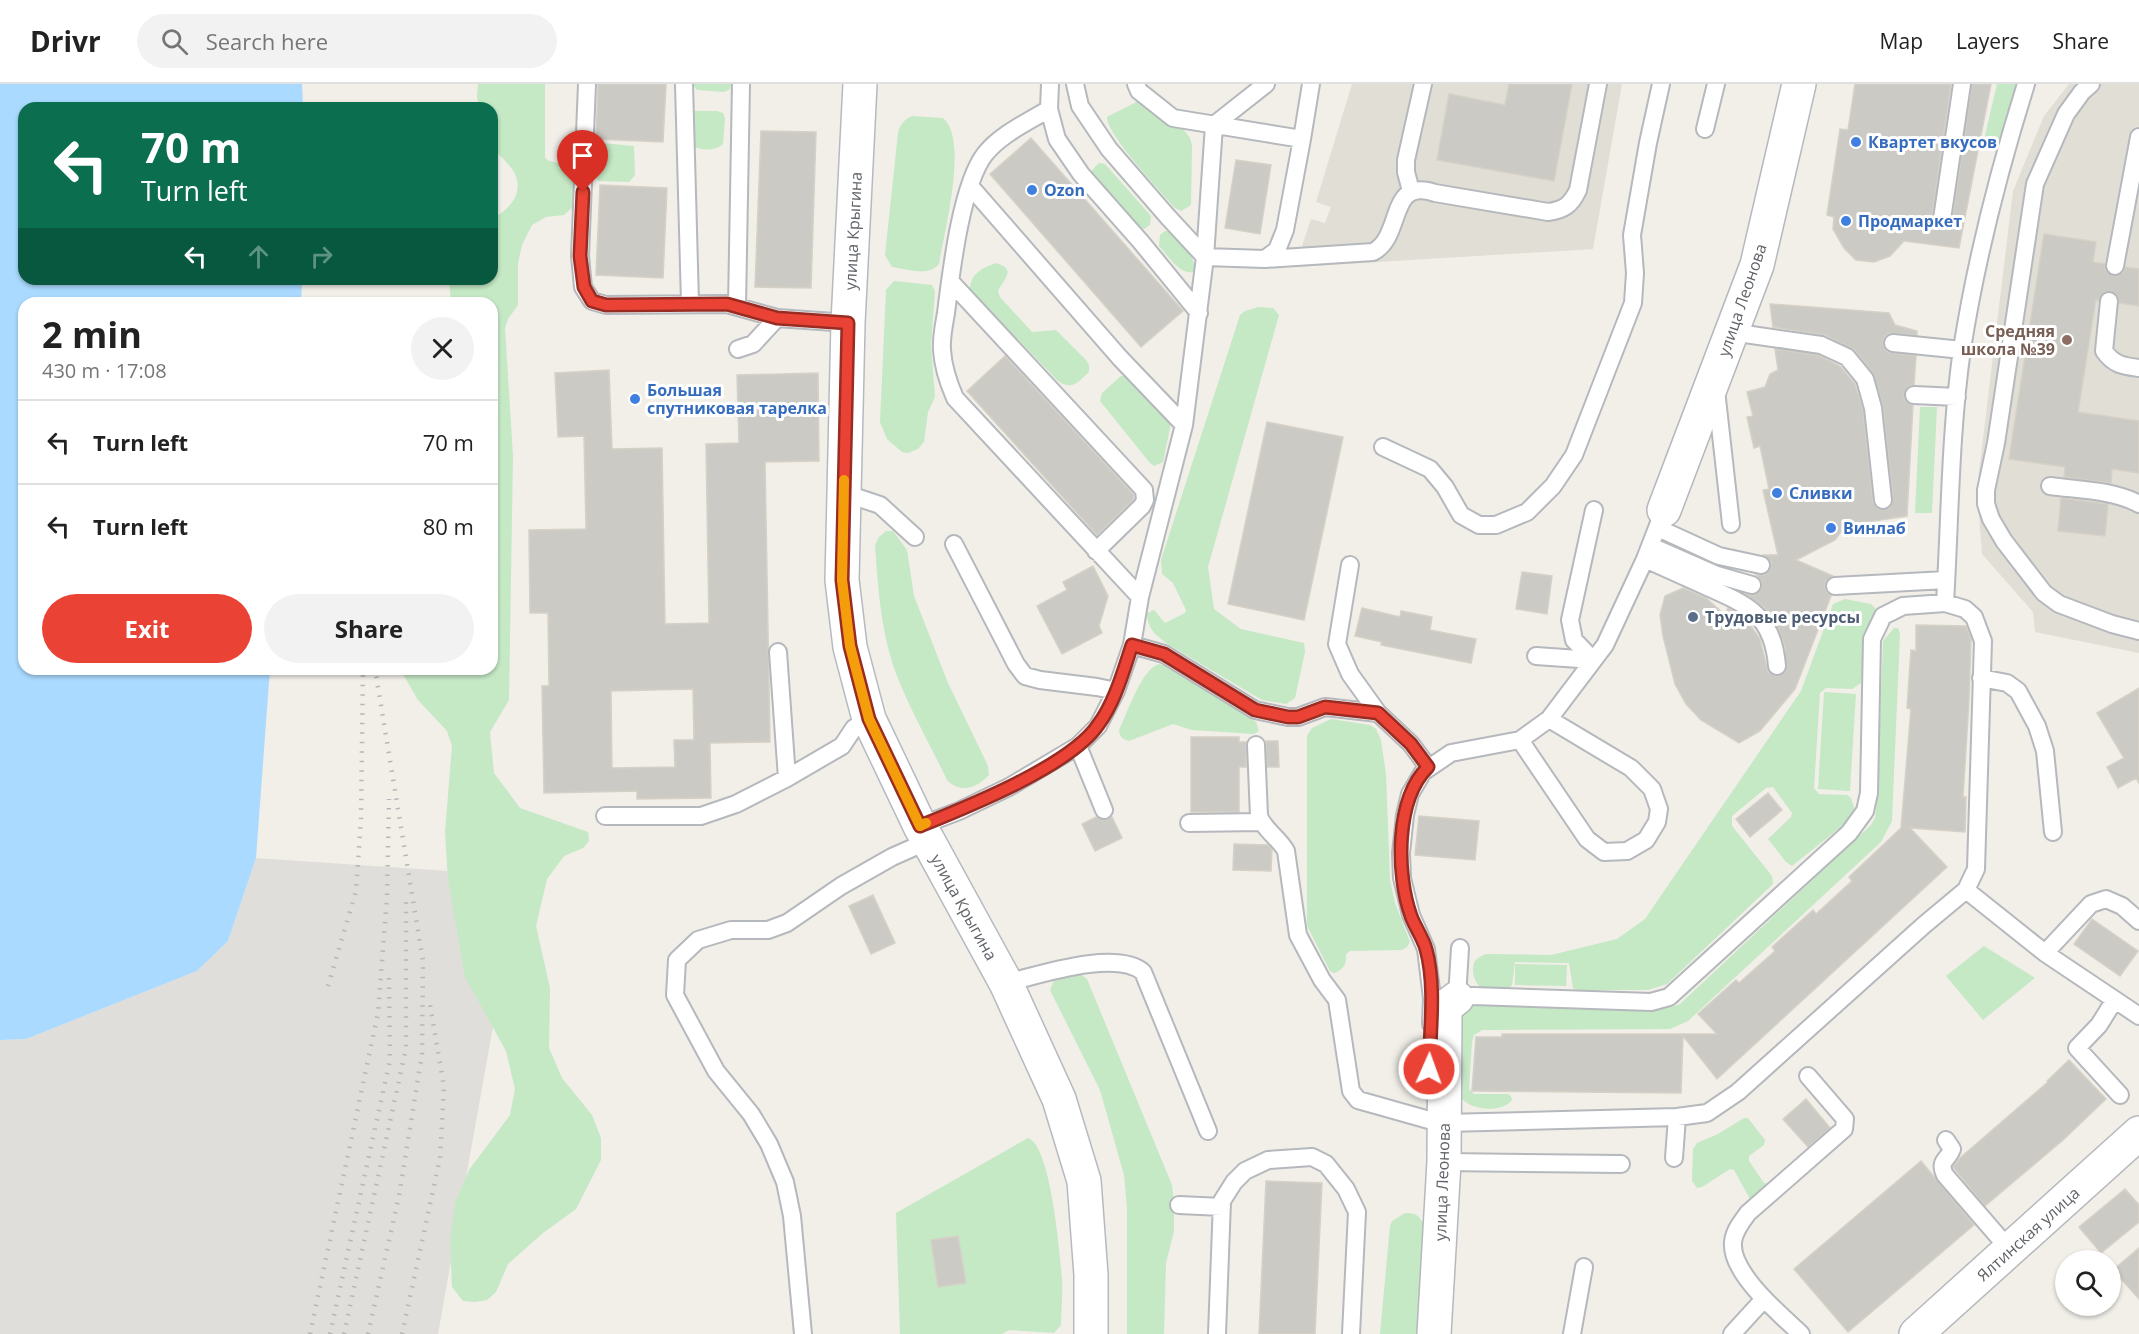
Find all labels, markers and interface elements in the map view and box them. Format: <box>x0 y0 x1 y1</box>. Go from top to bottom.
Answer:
search box <box>137 14 557 68</box>
text: Drivr <box>30 22 101 60</box>
icon: search <box>158 25 191 58</box>
text: Search here <box>206 26 328 56</box>
text: Map <box>1880 27 1923 55</box>
text: Layers <box>1956 27 2020 55</box>
text: Share <box>2053 27 2109 55</box>
text: 70 m <box>141 118 241 175</box>
icon: left <box>42 126 120 204</box>
pin <box>557 130 608 192</box>
place label: Квартет вкусов <box>1868 131 1997 153</box>
marker: Квартет вкусов <box>1849 135 1863 149</box>
icon: arrive <box>566 139 599 172</box>
street label: улица Крыгина <box>839 171 867 291</box>
text: Turn left <box>141 172 248 209</box>
place label: Ozon <box>1044 179 1085 201</box>
marker: Ozon <box>1025 183 1039 197</box>
place label: Продмаркет <box>1858 210 1962 232</box>
marker: Продмаркет <box>1839 214 1853 228</box>
icon: left <box>179 240 212 273</box>
icon: ahead <box>242 240 275 273</box>
icon: right <box>305 240 338 273</box>
street label: улица Леонова <box>1712 241 1772 359</box>
text: 2 min <box>42 310 142 359</box>
button: close <box>411 317 474 380</box>
place label: Средняя школа №39 <box>1961 320 2055 360</box>
marker: Средняя школа №39 <box>2060 333 2074 347</box>
text: 430 m · 17:08 <box>42 357 167 384</box>
place label: Большая спутниковая тарелка <box>647 379 827 419</box>
marker: Большая спутниковая тарелка <box>628 392 642 406</box>
icon: left <box>42 426 75 459</box>
text: Turn left <box>93 427 188 457</box>
text: 70 m <box>423 427 474 457</box>
place label: Сливки <box>1789 482 1853 504</box>
marker: Сливки <box>1770 486 1784 500</box>
icon: left <box>42 510 75 543</box>
text: Turn left <box>93 511 188 541</box>
text: 80 m <box>423 511 474 541</box>
place label: Винлаб <box>1843 517 1906 539</box>
marker: Винлаб <box>1824 521 1838 535</box>
button: Exit <box>42 594 252 663</box>
button: Share <box>264 594 474 663</box>
place label: Трудовые ресурсы <box>1705 606 1860 628</box>
marker: Трудовые ресурсы <box>1686 610 1700 624</box>
street label: улица Крыгина <box>926 850 1002 964</box>
position arrow <box>1397 1037 1461 1101</box>
street label: улица Леонова <box>1429 1123 1455 1241</box>
street label: Ялтинская улица <box>1972 1182 2084 1286</box>
map controls <box>2055 1250 2121 1316</box>
button: search <box>2055 1250 2121 1316</box>

